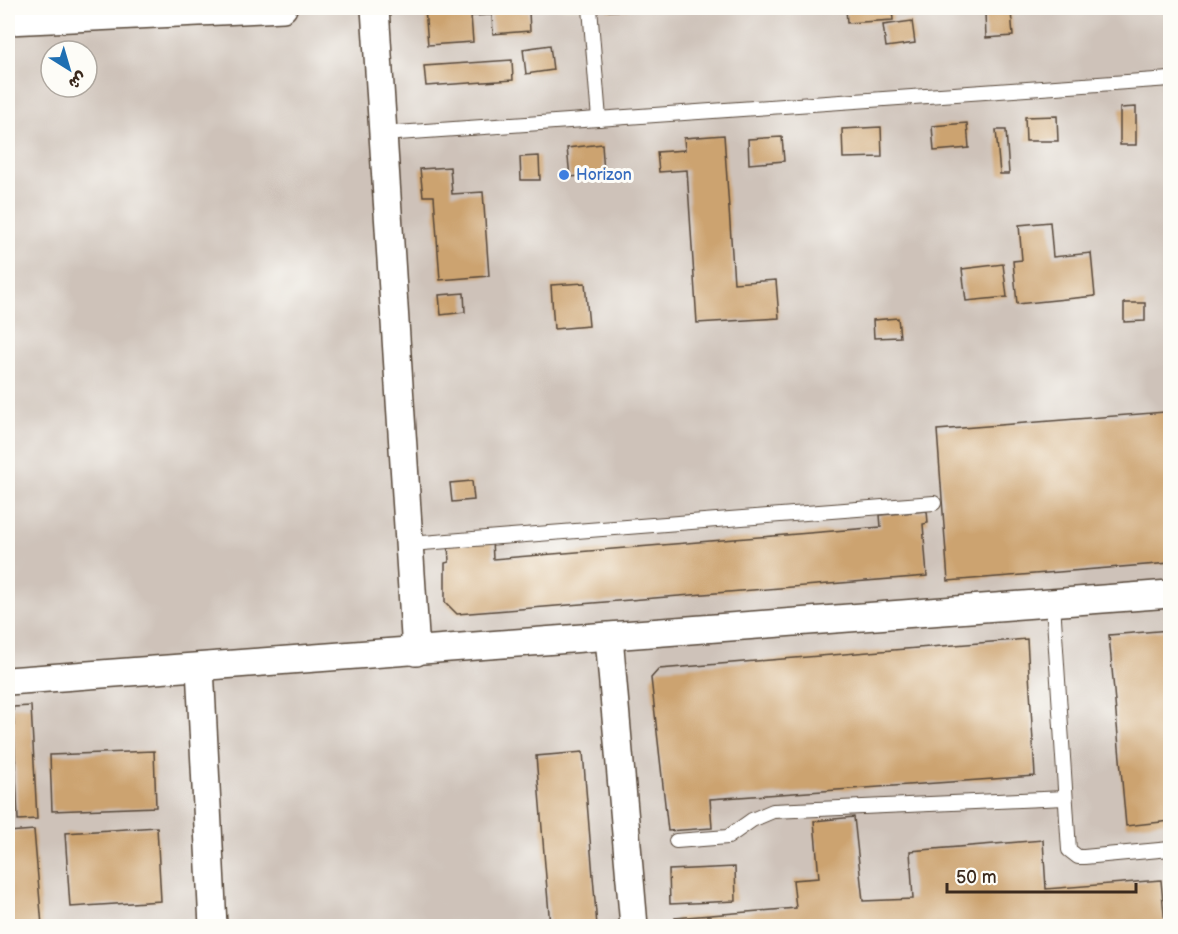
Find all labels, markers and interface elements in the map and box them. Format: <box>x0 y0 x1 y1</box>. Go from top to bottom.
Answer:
north arrow <box>39 39 99 99</box>
text: ش <box>64 67 90 93</box>
place label: Horizon <box>576 166 632 185</box>
marker: Horizon <box>557 168 571 182</box>
scale bar <box>947 856 1136 894</box>
text: 50 m <box>956 867 997 888</box>

